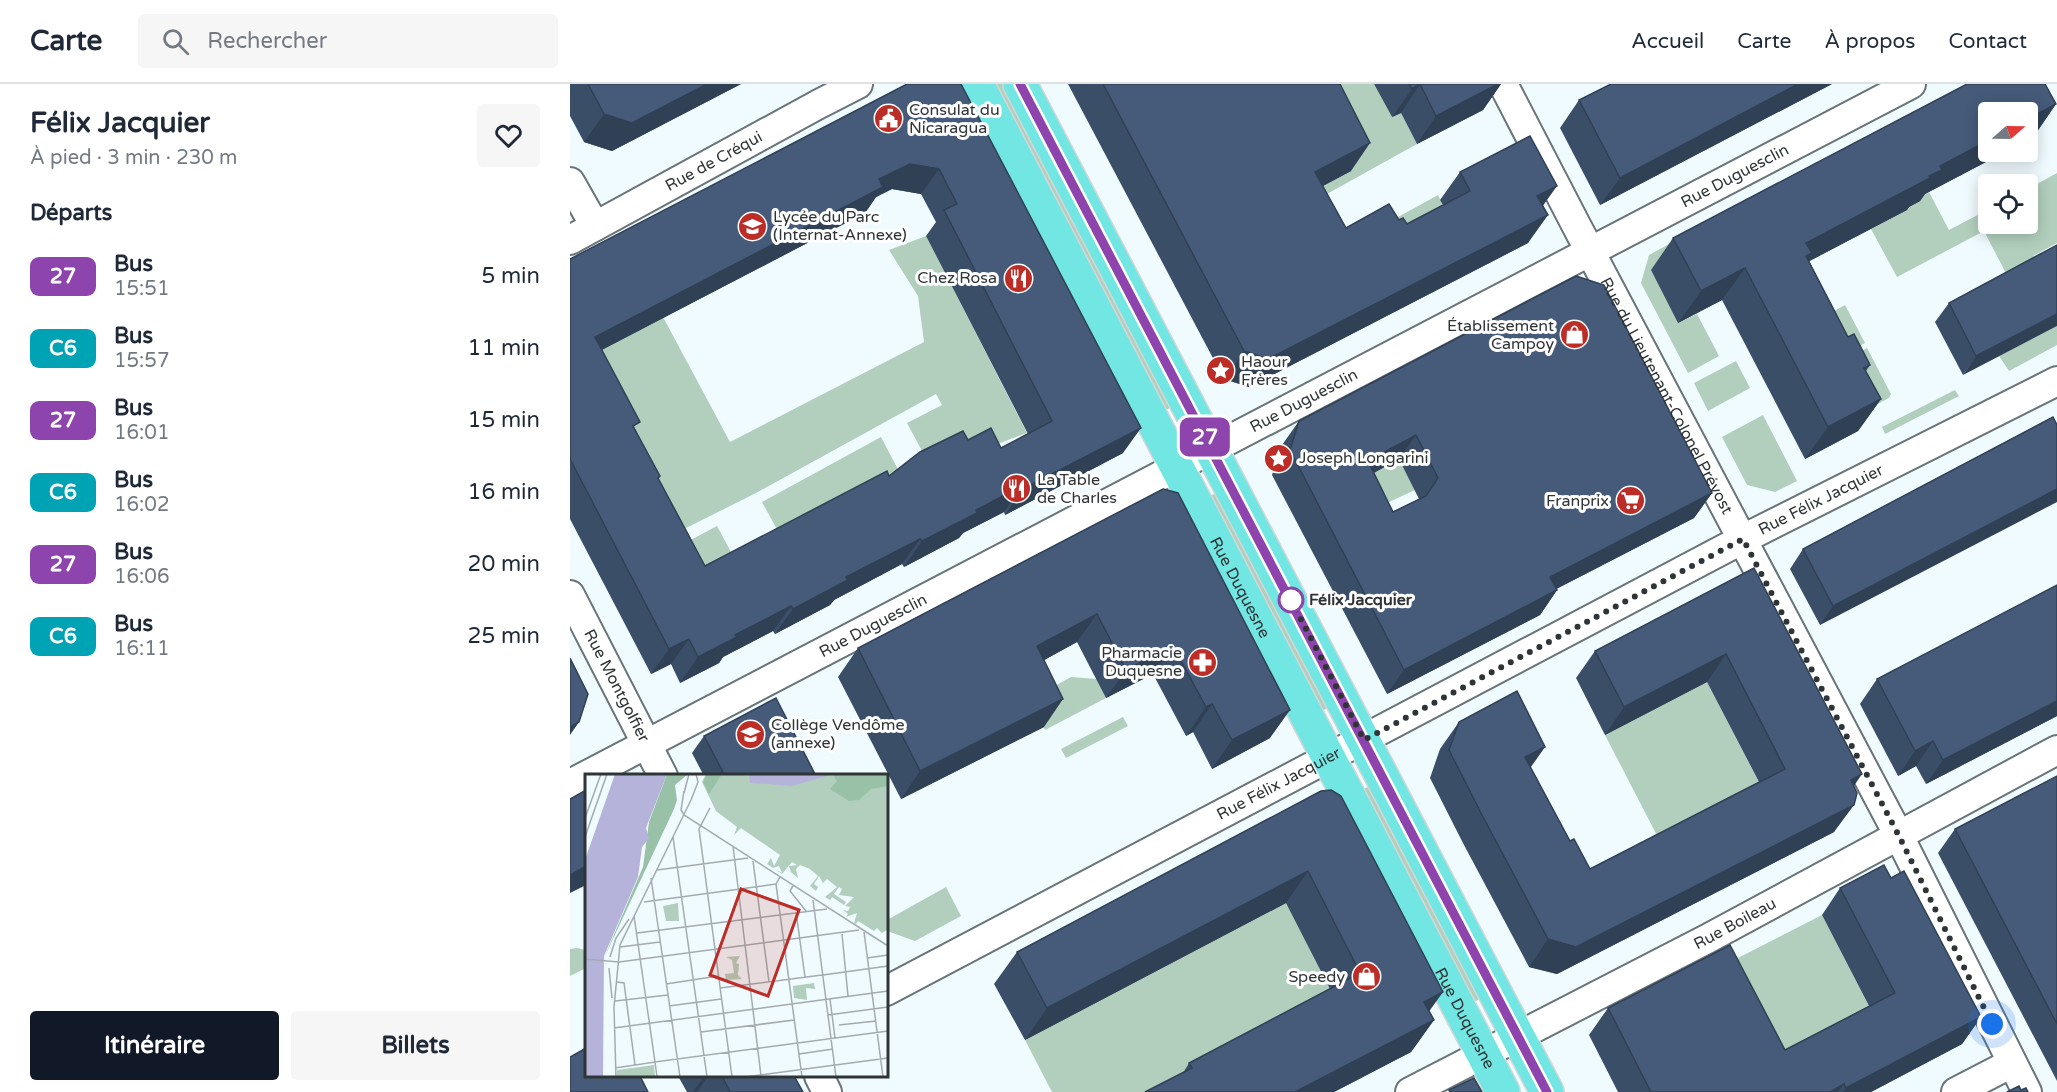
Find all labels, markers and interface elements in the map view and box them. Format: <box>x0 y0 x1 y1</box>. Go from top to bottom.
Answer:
search box <box>138 14 558 68</box>
text: Carte <box>30 24 102 58</box>
icon: search <box>159 25 192 58</box>
text: Rechercher <box>207 28 327 54</box>
text: Accueil <box>1631 29 1704 54</box>
text: Carte <box>1737 29 1791 54</box>
text: À propos <box>1824 29 1915 54</box>
text: Contact <box>1948 29 2027 54</box>
place label: Consulat du Nicaragua <box>909 100 1000 138</box>
north arrow <box>1978 102 2038 162</box>
map controls <box>1978 102 2038 234</box>
public building icon: Consulat du Nicaragua <box>872 103 904 135</box>
button: heart <box>477 104 540 167</box>
text: Félix Jacquier <box>30 106 210 140</box>
street label: Rue de Créqui <box>662 127 766 196</box>
street label: Rue Duguesclin <box>1678 140 1792 212</box>
text: À pied · 3 min · 230 m <box>30 146 237 170</box>
button: locate <box>1978 174 2038 234</box>
text: Départs <box>30 200 112 226</box>
place label: Lycée du Parc (Internat-Annexe) <box>773 207 907 245</box>
school or university icon: Lycée du Parc (Internat-Annexe) <box>736 210 768 242</box>
text: Bus <box>114 251 153 277</box>
restaurant icon: Chez Rosa <box>1002 262 1034 294</box>
text: 5 min <box>481 263 540 289</box>
text: 27 <box>50 264 76 289</box>
place label: Chez Rosa <box>917 268 997 288</box>
street label: Rue du Lieutenant-Colonel Prévost <box>1596 274 1737 518</box>
text: 15:51 <box>114 277 169 301</box>
place label: Établissement Campoy <box>1447 316 1554 354</box>
shop icon: Établissement Campoy <box>1559 319 1591 351</box>
text: Bus <box>114 323 153 349</box>
text: 11 min <box>468 335 540 361</box>
text: C6 <box>49 336 77 361</box>
text: 15:57 <box>114 349 169 373</box>
place label: Haour Frères <box>1241 352 1289 390</box>
place icon: Haour Frères <box>1204 355 1236 387</box>
street label: Rue Duguesclin <box>1247 364 1361 437</box>
text: Bus <box>114 395 153 421</box>
text: 15 min <box>468 407 540 433</box>
text: 27 <box>50 408 76 433</box>
line badge: 27 <box>1178 418 1232 456</box>
text: 16:01 <box>114 421 169 445</box>
text: 27 <box>1192 425 1218 450</box>
place icon: Joseph Longarini <box>1262 442 1294 474</box>
place label: Joseph Longarini <box>1299 448 1429 468</box>
street label: Rue Félix Jacquier <box>1755 460 1887 540</box>
text: Bus <box>114 467 153 493</box>
place label: La Table de Charles <box>1037 470 1117 508</box>
restaurant icon: La Table de Charles <box>1000 473 1032 505</box>
text: 16 min <box>468 479 540 505</box>
text: C6 <box>49 480 77 505</box>
supermarket icon: Franprix <box>1614 485 1646 517</box>
place label: Franprix <box>1546 491 1609 511</box>
text: 16:02 <box>114 493 169 517</box>
street label: Rue Duquesne <box>1205 534 1274 642</box>
text: Bus <box>114 539 153 565</box>
text: 20 min <box>468 551 540 577</box>
text: 27 <box>50 552 76 577</box>
text: 16:06 <box>114 565 169 589</box>
marker: Félix Jacquier <box>1278 587 1304 613</box>
street label: Rue Duguesclin <box>816 589 931 662</box>
place label: Félix Jacquier <box>1309 590 1413 610</box>
text: Bus <box>114 611 153 637</box>
text: 25 min <box>468 623 540 649</box>
text: C6 <box>49 624 77 649</box>
street label: Rue Montgolfier <box>579 626 654 746</box>
text: 16:11 <box>114 637 169 661</box>
place label: Pharmacie Duquesne <box>1101 643 1182 681</box>
pharmacy icon: Pharmacie Duquesne <box>1187 646 1219 678</box>
place label: Collège Vendôme (annexe) <box>771 715 905 753</box>
school or university icon: Collège Vendôme (annexe) <box>734 718 766 750</box>
street label: Rue Félix Jacquier <box>1213 743 1345 825</box>
inset map <box>585 774 888 1077</box>
street label: Rue Boileau <box>1690 893 1780 954</box>
shop icon: Speedy <box>1350 961 1382 993</box>
street label: Rue Duquesne <box>1430 964 1499 1072</box>
place label: Speedy <box>1288 967 1345 987</box>
your location <box>1977 1009 2007 1039</box>
button: Itinéraire <box>30 1011 279 1080</box>
button: Billets <box>291 1011 540 1080</box>

